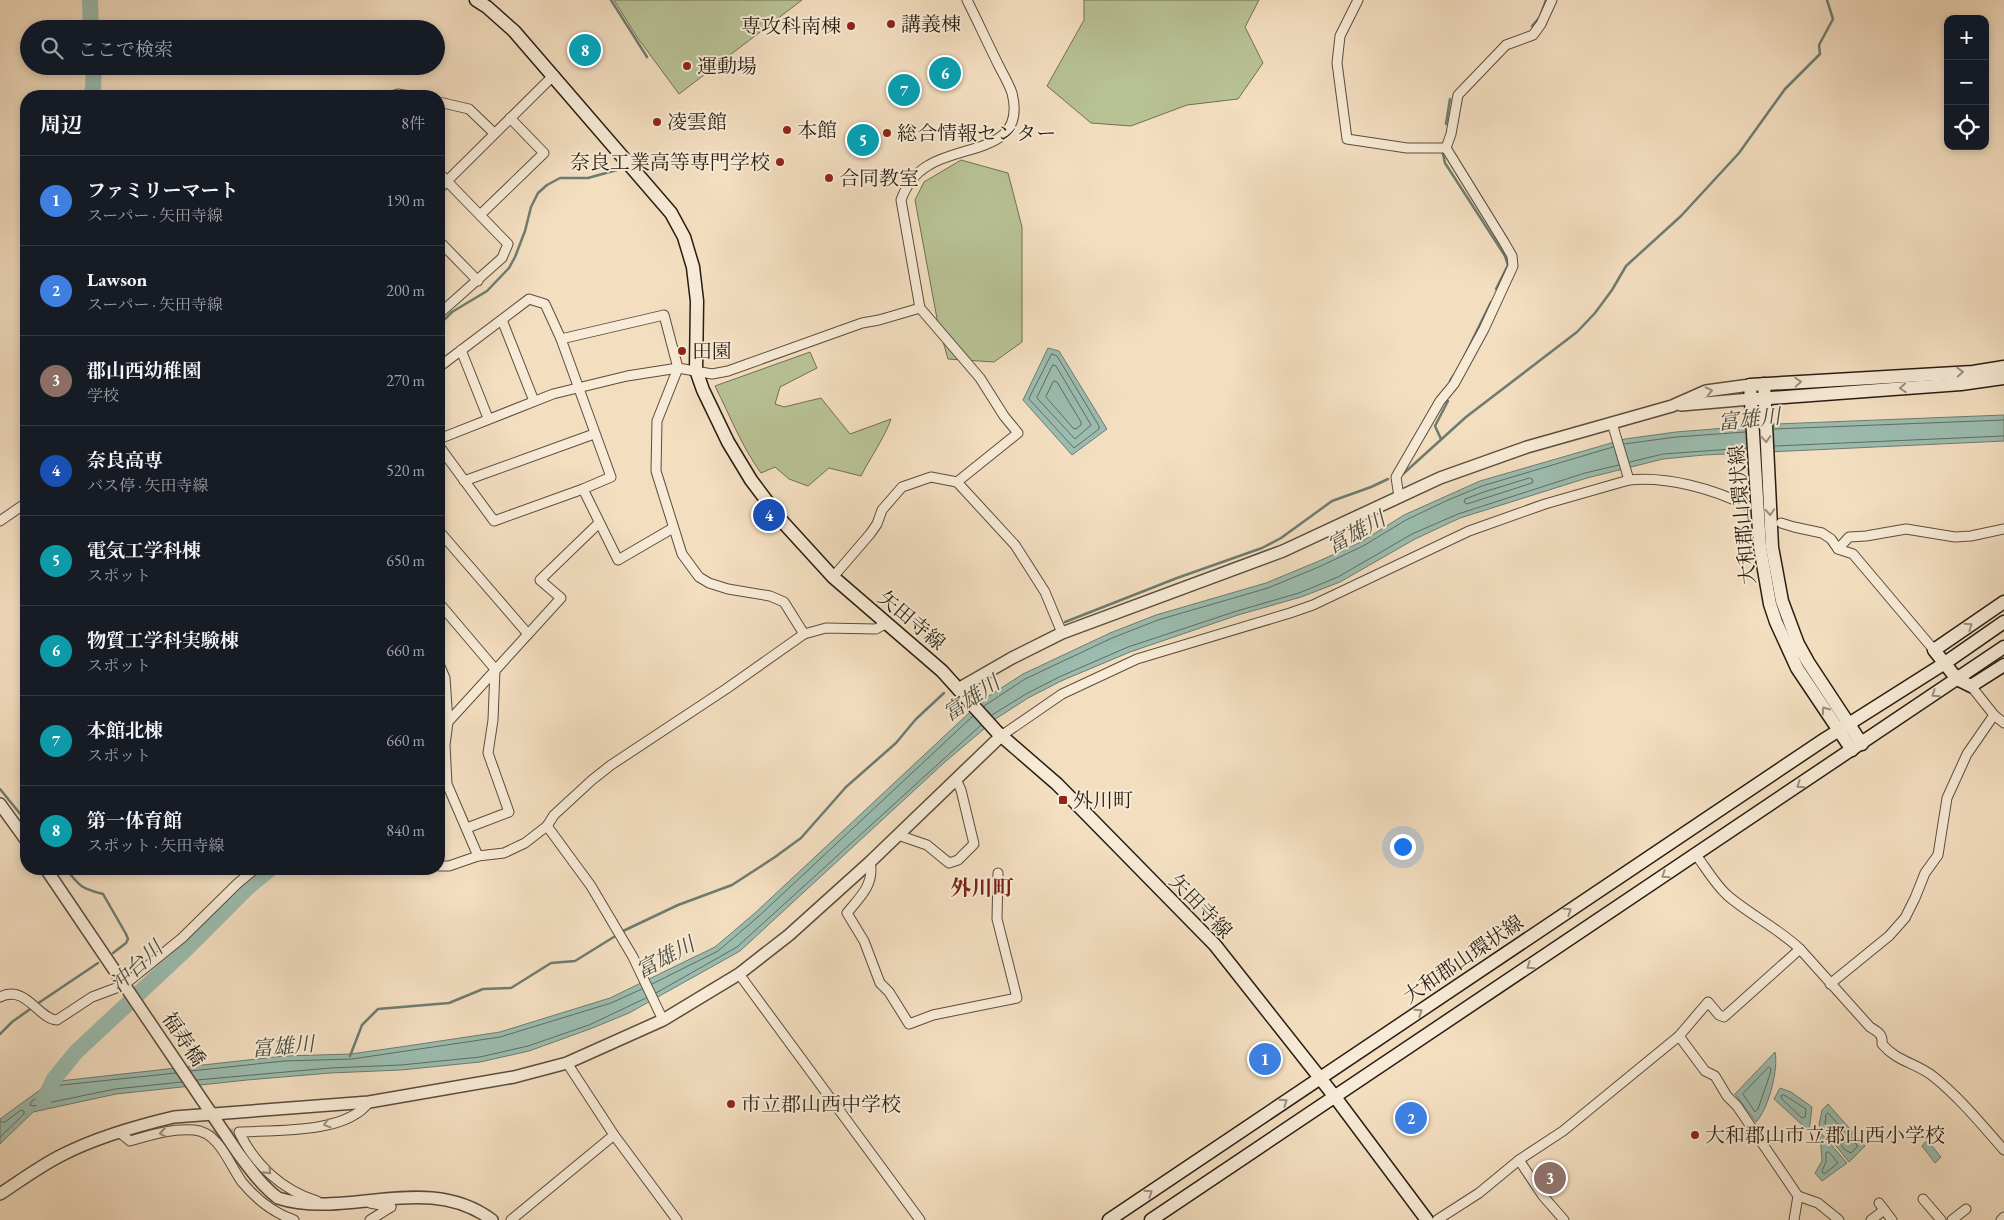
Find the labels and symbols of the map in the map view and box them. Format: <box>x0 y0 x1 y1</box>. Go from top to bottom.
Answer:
place label: 講義棟 <box>901 11 961 37</box>
place label: 専攻科南棟 <box>741 13 841 39</box>
marker: 講義棟 <box>885 18 897 30</box>
marker: 専攻科南棟 <box>845 20 857 32</box>
pin: 8 <box>569 31 601 69</box>
place label: 運動場 <box>697 53 757 79</box>
pin: 6 <box>929 54 961 92</box>
marker: 運動場 <box>681 60 693 72</box>
pin: 7 <box>888 71 920 109</box>
place label: 凌雲館 <box>667 109 727 135</box>
marker: 凌雲館 <box>651 116 663 128</box>
place label: 本館 <box>797 117 837 143</box>
place label: 総合情報センター <box>897 120 1056 146</box>
pin: 5 <box>847 121 879 159</box>
marker: 本館 <box>781 124 793 136</box>
marker: 総合情報センター <box>881 127 893 139</box>
place label: 奈良工業高等専門学校 <box>570 149 770 175</box>
marker: 奈良工業高等専門学校 <box>774 156 786 168</box>
place label: 合同教室 <box>839 165 919 191</box>
marker: 合同教室 <box>823 172 835 184</box>
place label: 田園 <box>692 338 732 364</box>
marker: 田園 <box>676 345 688 357</box>
one-way arrow <box>1957 367 1965 378</box>
one-way arrow <box>1794 376 1802 387</box>
one-way arrow <box>1899 383 1907 394</box>
one-way arrow <box>1705 386 1714 397</box>
water label: 富雄川 <box>1716 402 1784 436</box>
one-way arrow <box>1760 435 1771 443</box>
street label: 大和郡山環状線 <box>1723 444 1761 586</box>
pin: 4 <box>753 496 785 534</box>
water label: 富雄川 <box>1322 504 1392 559</box>
one-way arrow <box>1765 508 1776 516</box>
street label: 矢田寺線 <box>873 584 951 656</box>
one-way arrow <box>1963 623 1973 632</box>
water label: 富雄川 <box>937 668 1006 727</box>
one-way arrow <box>1931 688 1940 697</box>
one-way arrow <box>1822 706 1831 715</box>
one-way arrow <box>1796 779 1806 788</box>
place label: 外川町 <box>1073 787 1133 813</box>
marker: 外川町 <box>1057 794 1069 806</box>
your location <box>1390 834 1416 860</box>
street label: 矢田寺線 <box>1164 868 1238 944</box>
one-way arrow <box>1661 869 1670 879</box>
district label: 外川町 <box>951 874 1014 901</box>
one-way arrow <box>1563 908 1572 917</box>
street label: 大和郡山環状線 <box>1398 909 1528 1009</box>
water label: 富雄川 <box>631 929 701 984</box>
water label: 沖台川 <box>104 933 170 997</box>
one-way arrow <box>1526 960 1536 969</box>
street label: 福寿橋 <box>156 1007 212 1071</box>
one-way arrow <box>1413 1009 1423 1018</box>
water label: 富雄川 <box>250 1030 318 1062</box>
pin: 1 <box>1249 1040 1281 1078</box>
place label: 市立郡山西中学校 <box>741 1091 901 1117</box>
marker: 市立郡山西中学校 <box>725 1098 737 1110</box>
one-way arrow <box>1278 1099 1288 1108</box>
pin: 2 <box>1395 1099 1427 1137</box>
one-way arrow <box>324 1119 332 1129</box>
place label: 大和郡山市立郡山西小学校 <box>1705 1122 1945 1148</box>
one-way arrow <box>159 1127 167 1137</box>
marker: 大和郡山市立郡山西小学校 <box>1689 1129 1701 1141</box>
pin: 3 <box>1534 1159 1566 1197</box>
one-way arrow <box>262 1166 271 1175</box>
one-way arrow <box>1143 1190 1153 1199</box>

